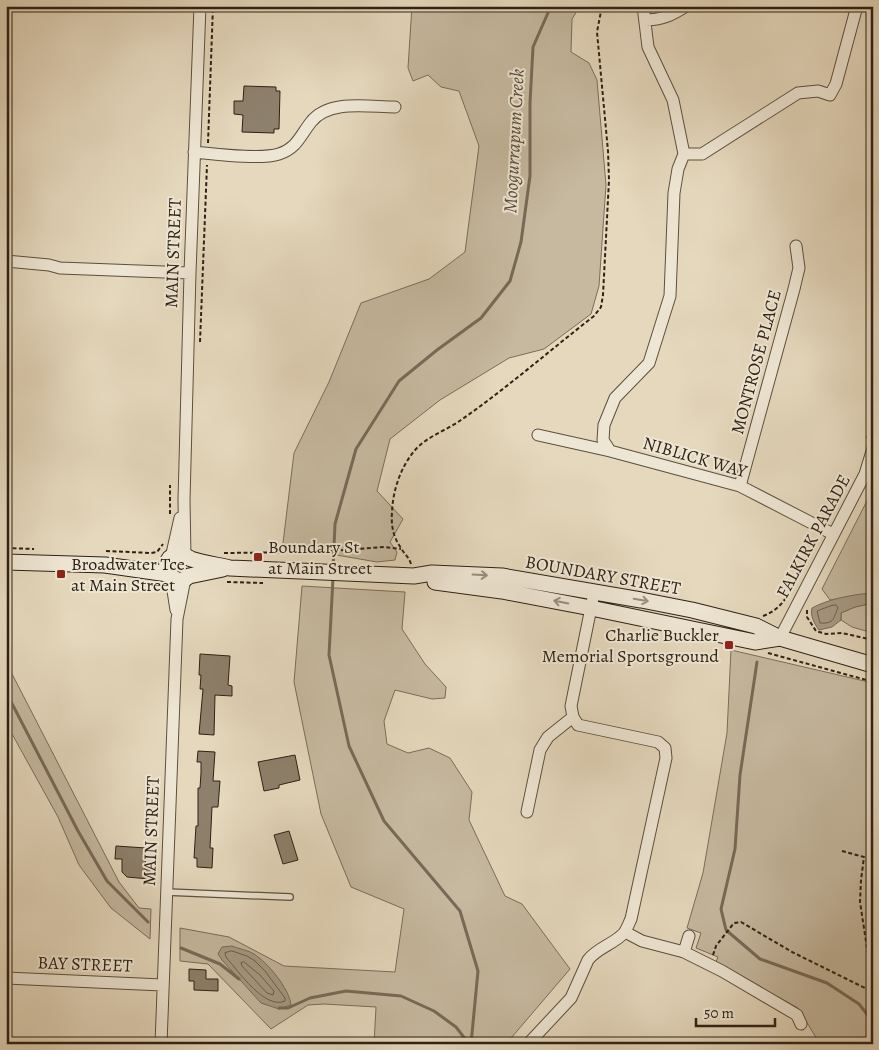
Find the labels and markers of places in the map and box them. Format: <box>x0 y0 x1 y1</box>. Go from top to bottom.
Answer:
place label: Boundary St at Main Street <box>268 535 372 580</box>
marker: Boundary St at Main Street <box>252 551 264 563</box>
place label: Broadwater Tce at Main Street <box>71 552 185 597</box>
marker: Broadwater Tce at Main Street <box>55 568 67 580</box>
place label: Charlie Buckler Memorial Sportsground <box>542 623 719 668</box>
marker: Charlie Buckler Memorial Sportsground <box>723 639 735 651</box>

